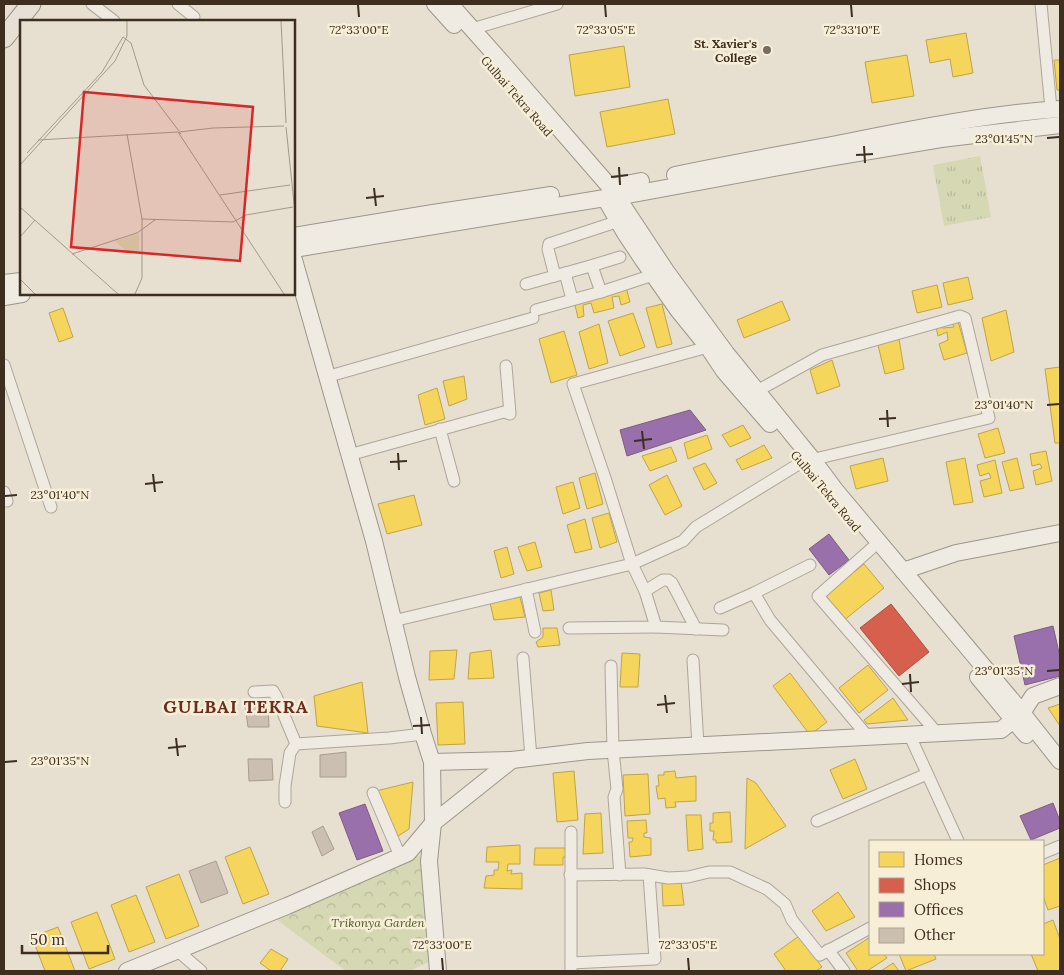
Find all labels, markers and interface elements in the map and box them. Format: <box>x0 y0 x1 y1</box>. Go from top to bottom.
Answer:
inset map <box>20 20 295 295</box>
text: 72°33'00"E <box>329 22 389 37</box>
text: 72°33'05"E <box>577 22 635 37</box>
text: 72°33'10"E <box>824 22 880 37</box>
place label: St. Xavier's College <box>694 36 758 65</box>
marker: St. Xavier's College <box>761 44 773 56</box>
street label: Gulbai Tekra Road <box>478 53 556 139</box>
text: 23°01'45"N <box>975 131 1033 146</box>
text: 23°01'40"N <box>975 397 1033 412</box>
street label: Gulbai Tekra Road <box>788 447 864 535</box>
text: 23°01'40"N <box>31 487 89 502</box>
text: 23°01'35"N <box>975 663 1033 678</box>
district label: GULBAI TEKRA <box>163 695 309 718</box>
text: 23°01'35"N <box>31 753 89 768</box>
legend <box>869 840 1044 955</box>
text: Homes <box>914 850 963 869</box>
text: Shops <box>914 875 956 894</box>
text: Offices <box>914 900 964 919</box>
park label: Trikonya Garden <box>331 915 425 930</box>
scale bar <box>22 922 109 954</box>
text: Other <box>914 925 956 944</box>
text: 50 m <box>30 930 65 949</box>
text: 72°33'00"E <box>412 937 472 952</box>
text: 72°33'05"E <box>659 937 717 952</box>

